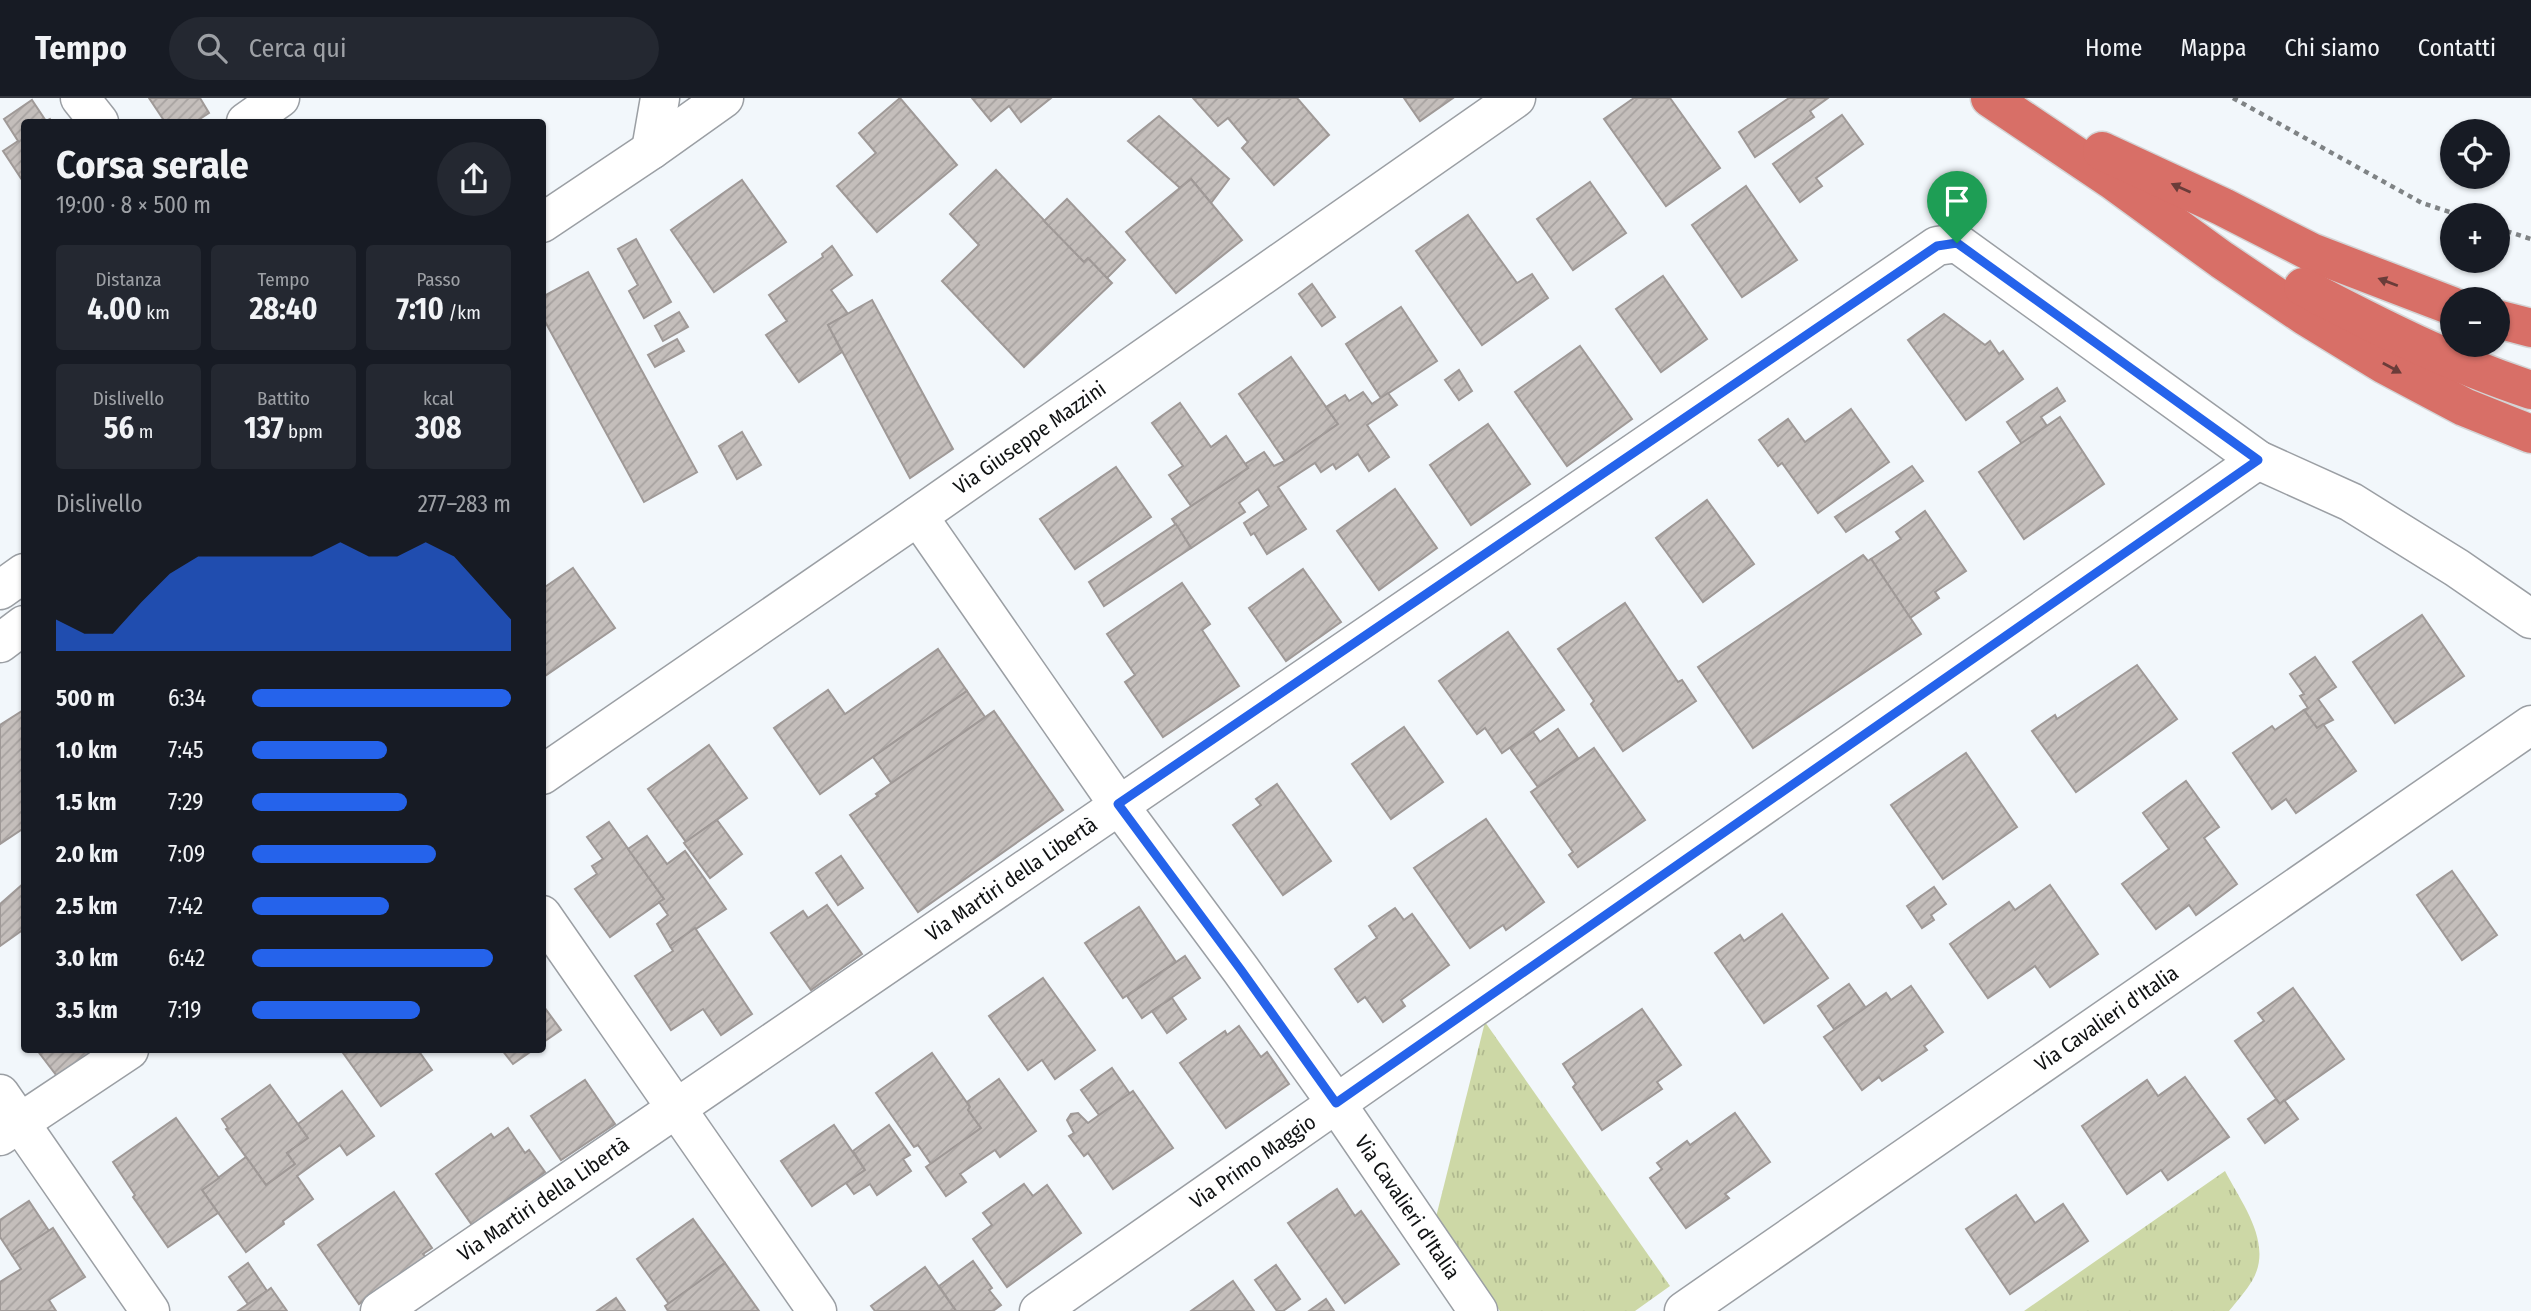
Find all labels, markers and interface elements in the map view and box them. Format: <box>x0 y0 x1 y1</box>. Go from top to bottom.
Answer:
search box <box>169 17 659 80</box>
text: Tempo <box>35 28 127 68</box>
icon: search <box>193 29 231 67</box>
text: Cerca qui <box>249 33 347 64</box>
text: Home <box>2085 34 2142 62</box>
text: Mappa <box>2180 34 2246 62</box>
text: Chi siamo <box>2284 34 2380 62</box>
text: Contatti <box>2418 34 2496 62</box>
map controls <box>2440 119 2510 357</box>
button: locate <box>2440 119 2510 189</box>
text: Corsa serale <box>56 142 249 188</box>
button: share <box>437 142 511 216</box>
pin <box>1927 171 1987 243</box>
icon: arrive <box>1938 182 1976 220</box>
one-way arrow <box>2171 182 2191 194</box>
text: 19:00 · 8 × 500 m <box>56 191 211 219</box>
button: + <box>2440 203 2510 273</box>
text: Distanza <box>96 268 161 291</box>
text: Tempo <box>258 268 309 291</box>
text: Passo <box>416 268 461 291</box>
one-way arrow <box>2377 276 2398 287</box>
button: − <box>2440 287 2510 357</box>
text: 4.00 <box>87 291 142 327</box>
text: 28:40 <box>249 291 318 327</box>
text: 7:10 <box>396 291 444 327</box>
text: km <box>142 301 170 324</box>
text: /km <box>444 301 481 324</box>
one-way arrow <box>2382 362 2402 374</box>
street label: Via Giuseppe Mazzini <box>949 376 1111 500</box>
text: Dislivello <box>93 387 164 410</box>
text: Battito <box>257 387 310 410</box>
text: kcal <box>423 387 454 410</box>
text: 56 <box>104 410 134 446</box>
text: 137 <box>244 410 284 446</box>
text: 308 <box>415 410 462 446</box>
text: m <box>134 420 153 443</box>
text: bpm <box>284 420 323 443</box>
text: Dislivello <box>56 490 142 518</box>
text: 277–283 m <box>418 490 511 518</box>
text: 500 m <box>56 684 115 712</box>
text: 6:34 <box>168 684 206 712</box>
text: 1.0 km <box>56 736 117 764</box>
text: 7:45 <box>168 736 204 764</box>
text: 1.5 km <box>56 788 117 816</box>
text: 7:29 <box>168 788 203 816</box>
street label: Via Martiri della Libertà <box>921 811 1102 947</box>
text: 2.0 km <box>56 840 118 868</box>
text: 7:09 <box>168 840 205 868</box>
text: 2.5 km <box>56 892 117 920</box>
text: 7:42 <box>168 892 203 920</box>
text: 3.0 km <box>56 944 118 972</box>
text: 6:42 <box>168 944 205 972</box>
street label: Via Cavalieri d'Italia <box>2030 960 2183 1077</box>
text: 3.5 km <box>56 996 118 1024</box>
text: 7:19 <box>168 996 201 1024</box>
street label: Via Primo Maggio <box>1185 1109 1321 1215</box>
street label: Via Cavalieri d'Italia <box>1349 1130 1466 1284</box>
street label: Via Martiri della Libertà <box>453 1131 634 1267</box>

